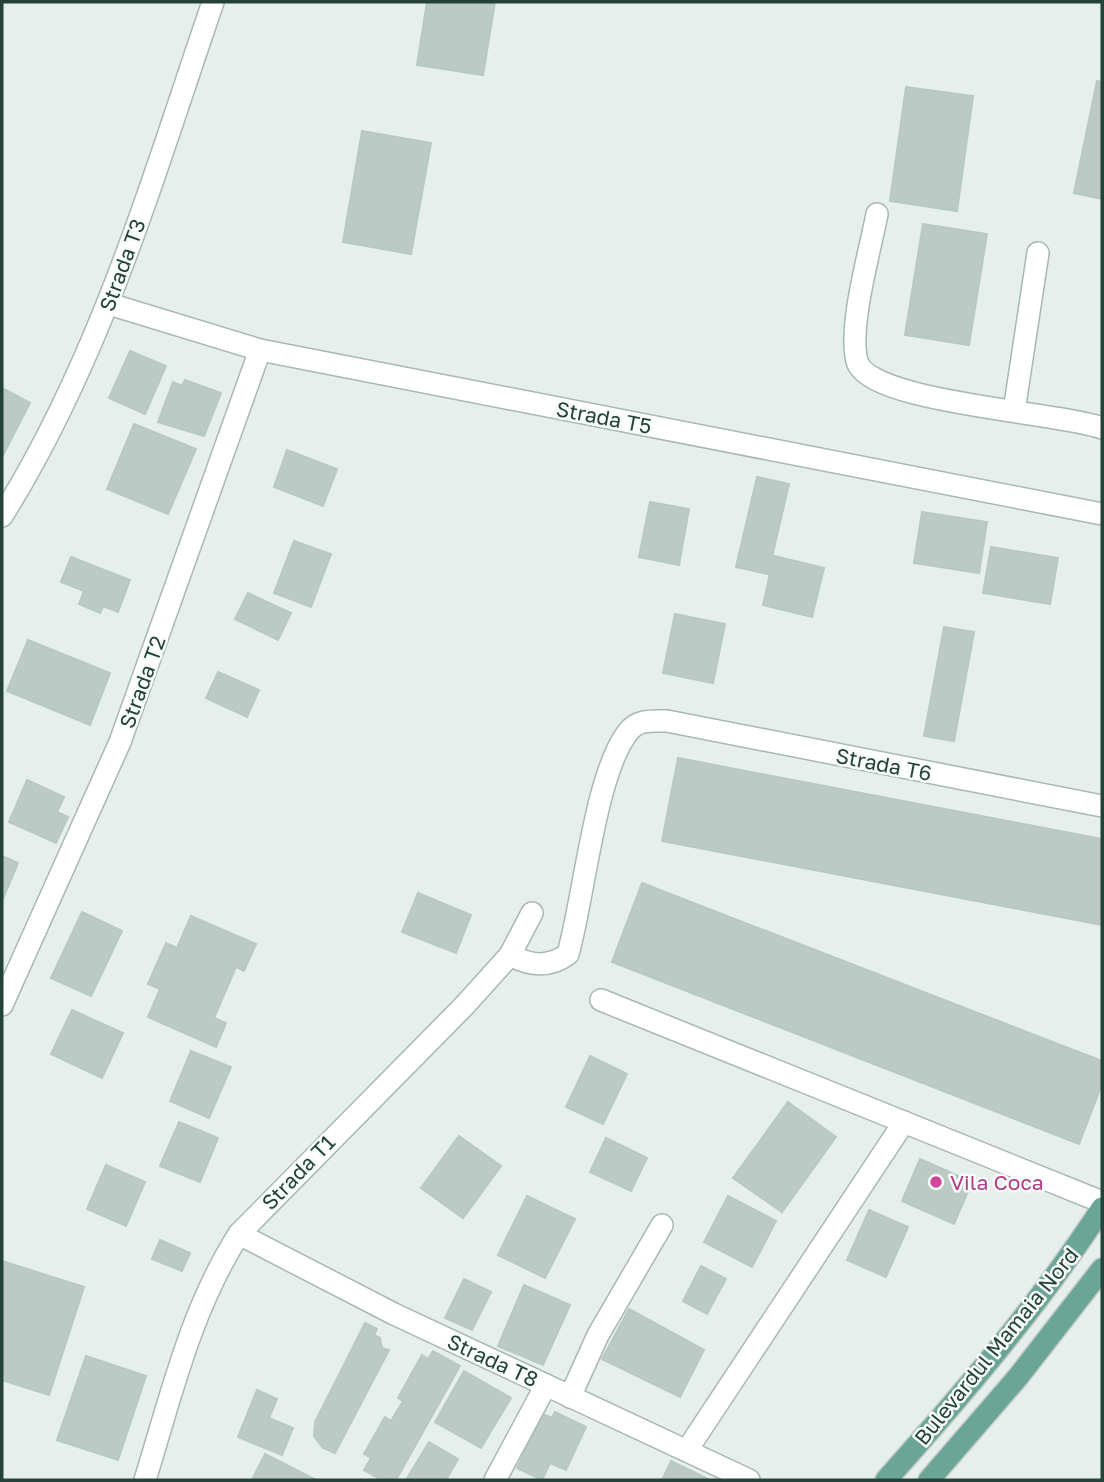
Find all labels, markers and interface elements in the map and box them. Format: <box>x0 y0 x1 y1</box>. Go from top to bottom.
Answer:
street label: Strada T3 <box>93 215 151 315</box>
street label: Strada T5 <box>554 395 654 439</box>
street label: Strada T2 <box>113 632 171 732</box>
street label: Strada T6 <box>834 742 934 786</box>
street label: Strada T1 <box>256 1129 340 1215</box>
place label: Vila Coca <box>950 1169 1044 1195</box>
marker: Vila Coca <box>928 1174 944 1190</box>
street label: Bulevardul Mamaia Nord <box>908 1242 1084 1450</box>
street label: Strada T8 <box>443 1328 543 1392</box>

